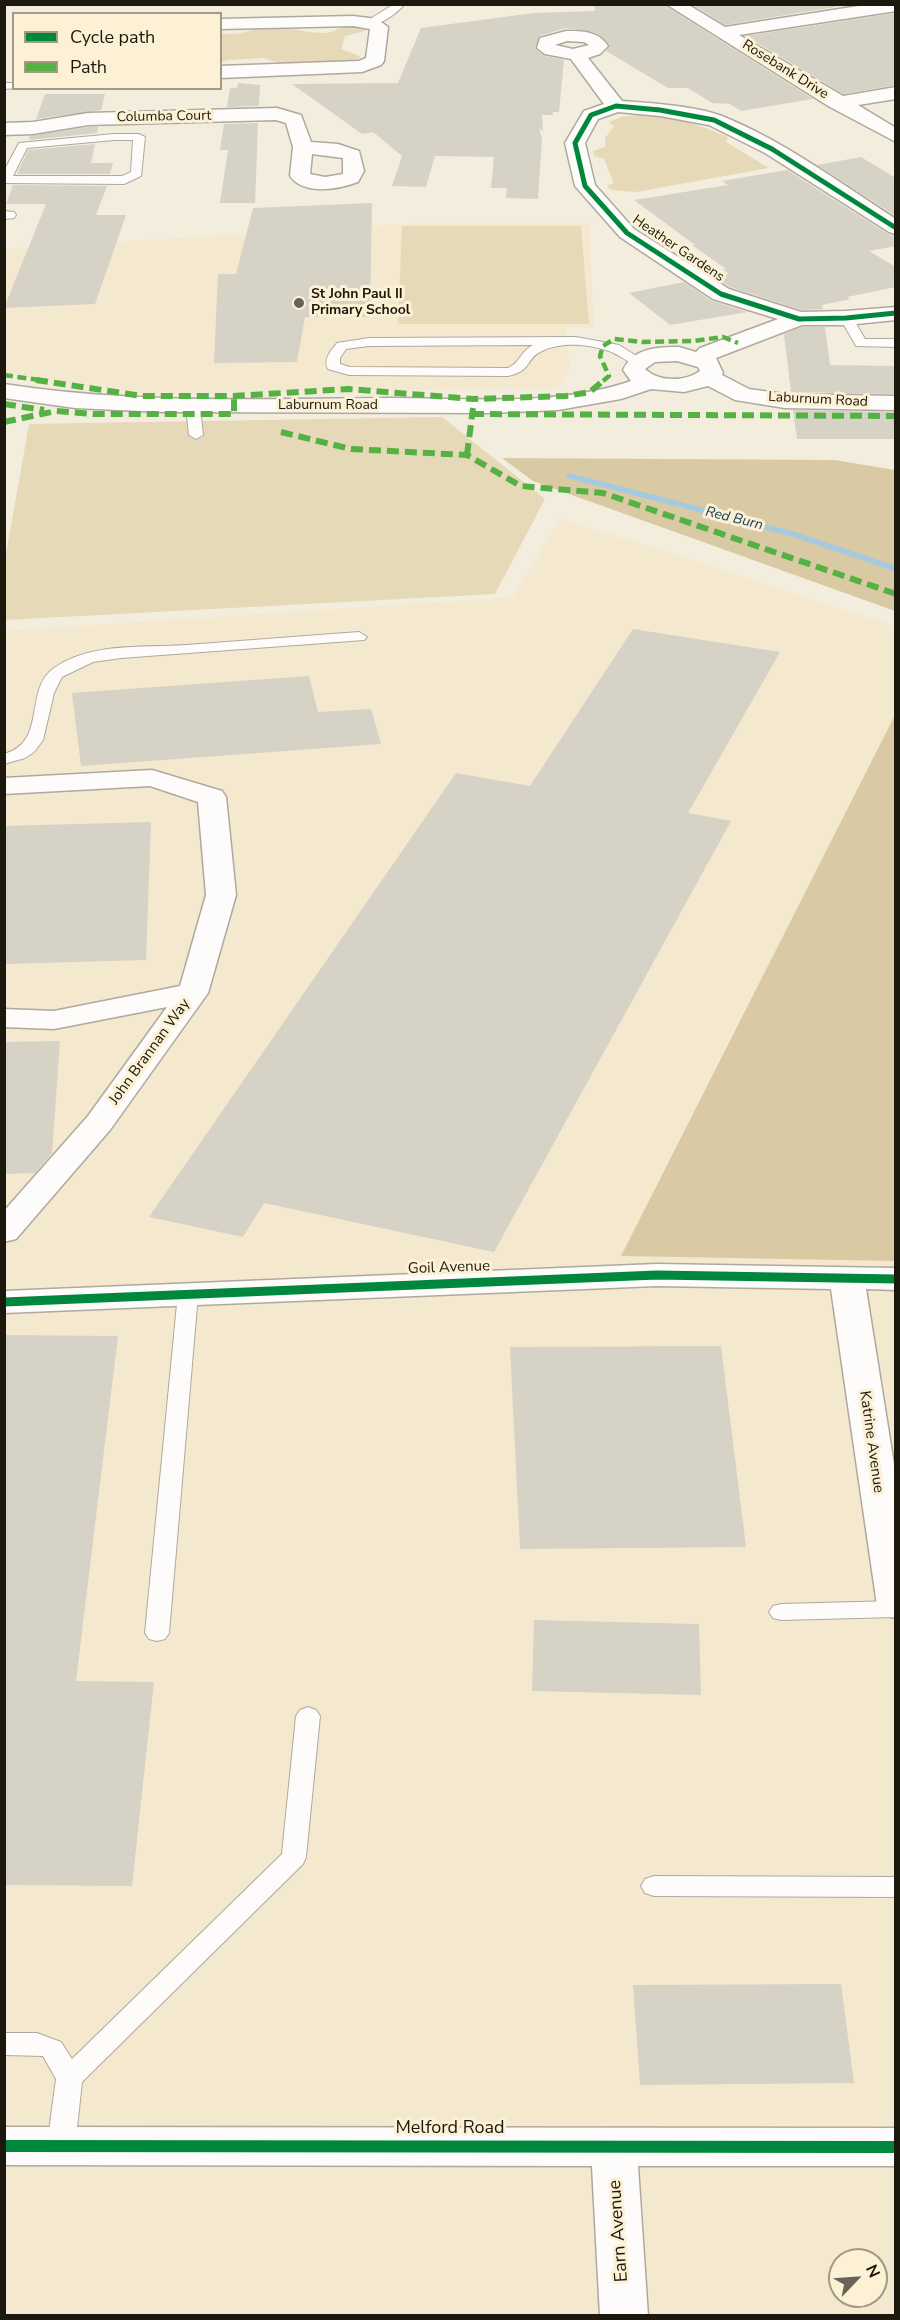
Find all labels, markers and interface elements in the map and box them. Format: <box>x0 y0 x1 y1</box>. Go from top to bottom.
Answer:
legend <box>12 12 222 90</box>
text: Cycle path <box>70 25 155 49</box>
street label: Rosebank Drive <box>739 37 831 103</box>
text: Path <box>70 55 107 79</box>
street label: Columba Court <box>116 108 212 126</box>
street label: Heather Gardens <box>629 212 727 286</box>
place label: St John Paul II Primary School <box>311 287 410 320</box>
marker: St John Paul II Primary School <box>292 296 306 310</box>
street label: Laburnum Road <box>768 389 868 411</box>
street label: Laburnum Road <box>278 398 378 414</box>
water label: Red Burn <box>703 504 765 534</box>
street label: John Brannan Way <box>106 996 194 1108</box>
street label: Goil Avenue <box>408 1258 490 1278</box>
street label: Katrine Avenue <box>855 1390 887 1494</box>
street label: Melford Road <box>395 2118 505 2140</box>
street label: Earn Avenue <box>605 2179 633 2283</box>
north arrow <box>828 2248 888 2308</box>
text: N <box>860 2261 885 2281</box>

